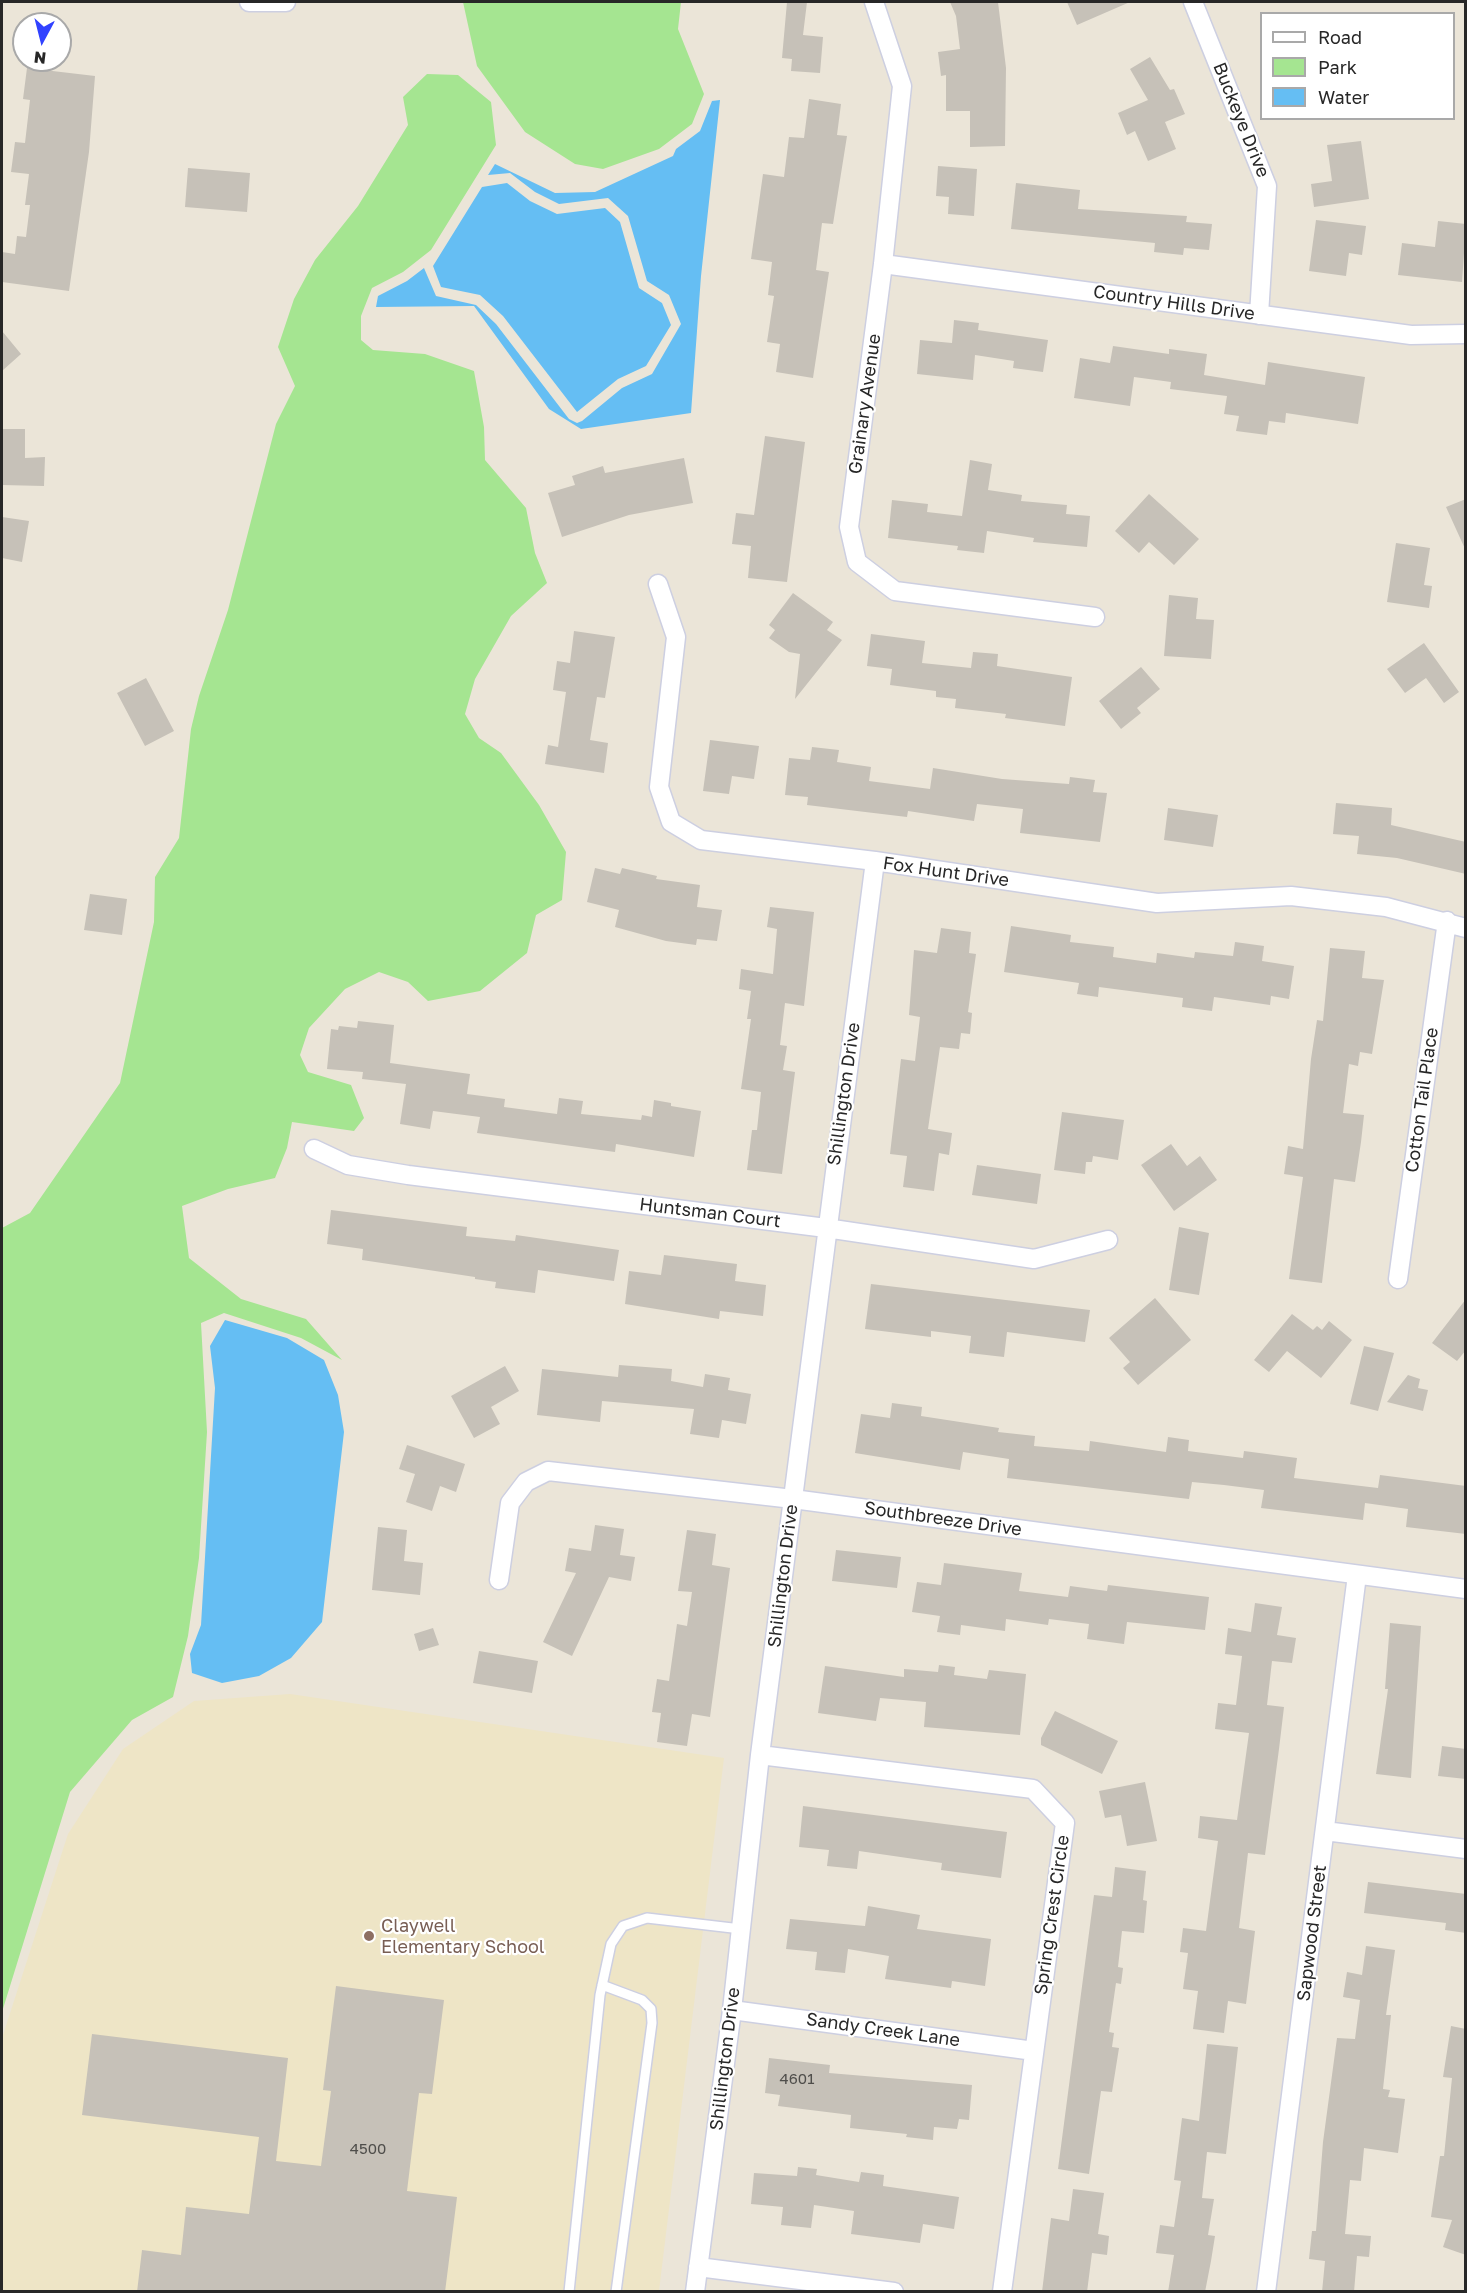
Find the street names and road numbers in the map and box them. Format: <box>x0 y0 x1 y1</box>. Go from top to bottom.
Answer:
street label: Buckeye Drive <box>1208 59 1274 181</box>
street label: Country Hills Drive <box>1092 281 1256 325</box>
street label: Grainary Avenue <box>844 332 886 476</box>
street label: Fox Hunt Drive <box>882 852 1010 892</box>
street label: Shillington Drive <box>823 1021 865 1167</box>
street label: Cotton Tail Place <box>1401 1026 1443 1174</box>
street label: Huntsman Court <box>638 1194 782 1232</box>
street label: Southbreeze Drive <box>863 1497 1023 1541</box>
street label: Shillington Drive <box>764 1503 802 1649</box>
street label: Spring Crest Circle <box>1030 1833 1074 1997</box>
street label: Sapwood Street <box>1293 1863 1331 2003</box>
street label: Shillington Drive <box>706 1986 744 2132</box>
street label: Sandy Creek Lane <box>805 2009 961 2051</box>

